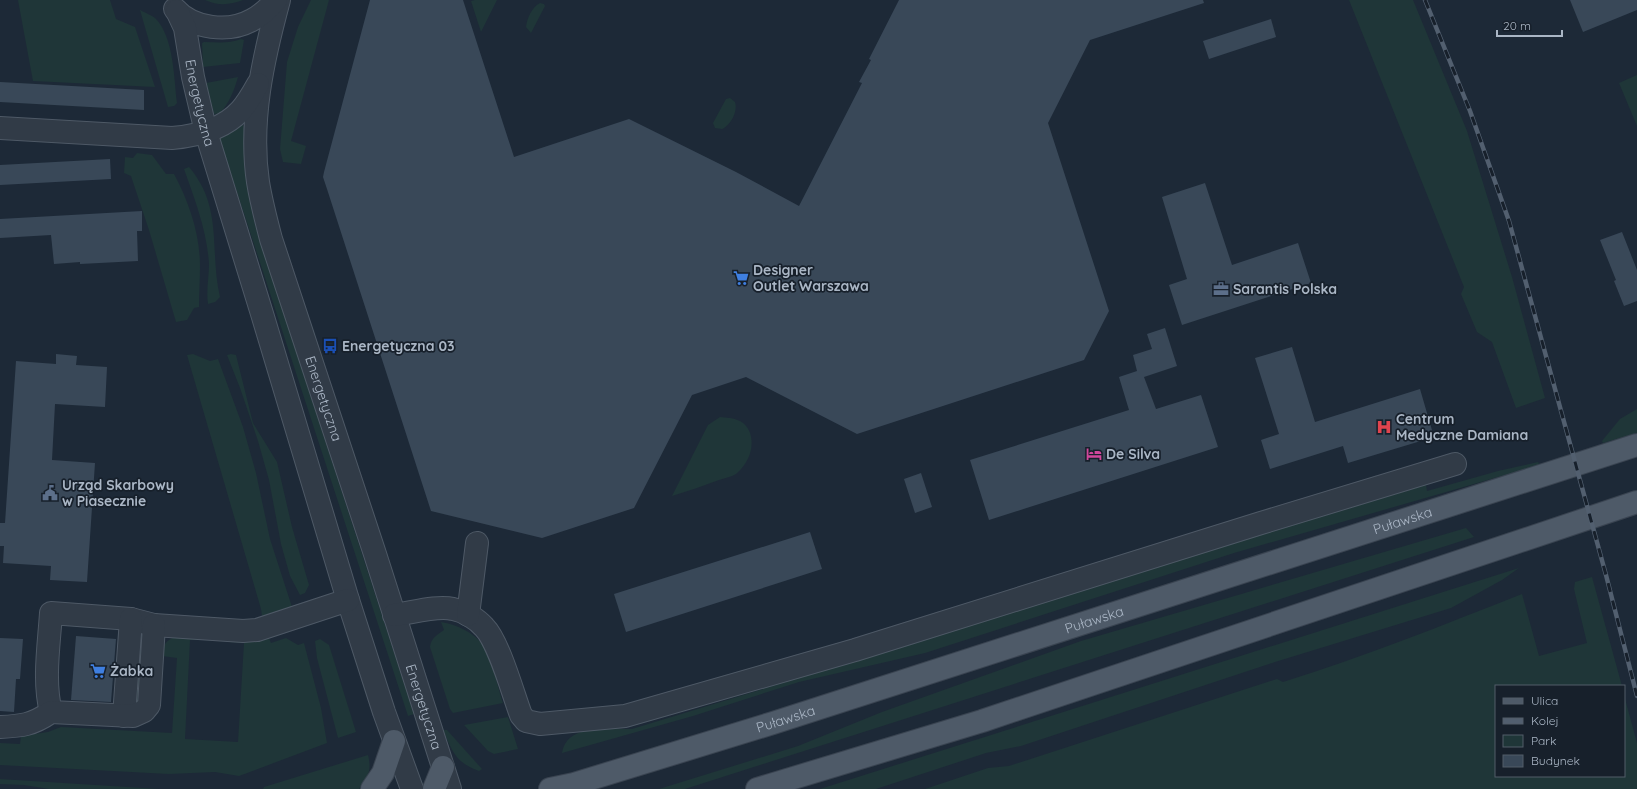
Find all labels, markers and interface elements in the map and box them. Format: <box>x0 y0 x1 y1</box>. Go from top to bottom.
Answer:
scale bar <box>1497 12 1562 38</box>
text: 20 m <box>1503 18 1531 33</box>
street label: Energetyczna <box>181 58 219 148</box>
place label: Designer Outlet Warszawa <box>753 261 869 295</box>
supermarket icon: Designer Outlet Warszawa <box>732 269 750 287</box>
office icon: Sarantis Polska <box>1212 280 1230 298</box>
place label: Sarantis Polska <box>1233 280 1337 298</box>
bus stop icon: Energetyczna 03 <box>321 337 339 355</box>
place label: Energetyczna 03 <box>342 337 455 355</box>
street label: Energetyczna <box>301 354 346 443</box>
place label: Centrum Medyczne Damiana <box>1396 410 1528 444</box>
hospital icon: Centrum Medyczne Damiana <box>1375 418 1393 436</box>
hotel icon: De Silva <box>1085 445 1103 463</box>
place label: De Silva <box>1106 445 1160 463</box>
place label: Urząd Skarbowy w Piasecznie <box>62 476 174 510</box>
public building icon: Urząd Skarbowy w Piasecznie <box>41 484 59 502</box>
street label: Puławska <box>1371 503 1434 538</box>
street label: Puławska <box>1062 602 1126 638</box>
supermarket icon: Żabka <box>89 662 107 680</box>
place label: Żabka <box>110 662 153 680</box>
street label: Energetyczna <box>402 662 446 752</box>
legend <box>1495 685 1625 777</box>
text: Ulica <box>1531 693 1558 708</box>
street label: Puławska <box>754 701 817 737</box>
text: Kolej <box>1531 713 1559 728</box>
text: Park <box>1531 733 1556 748</box>
text: Budynek <box>1531 753 1580 768</box>

